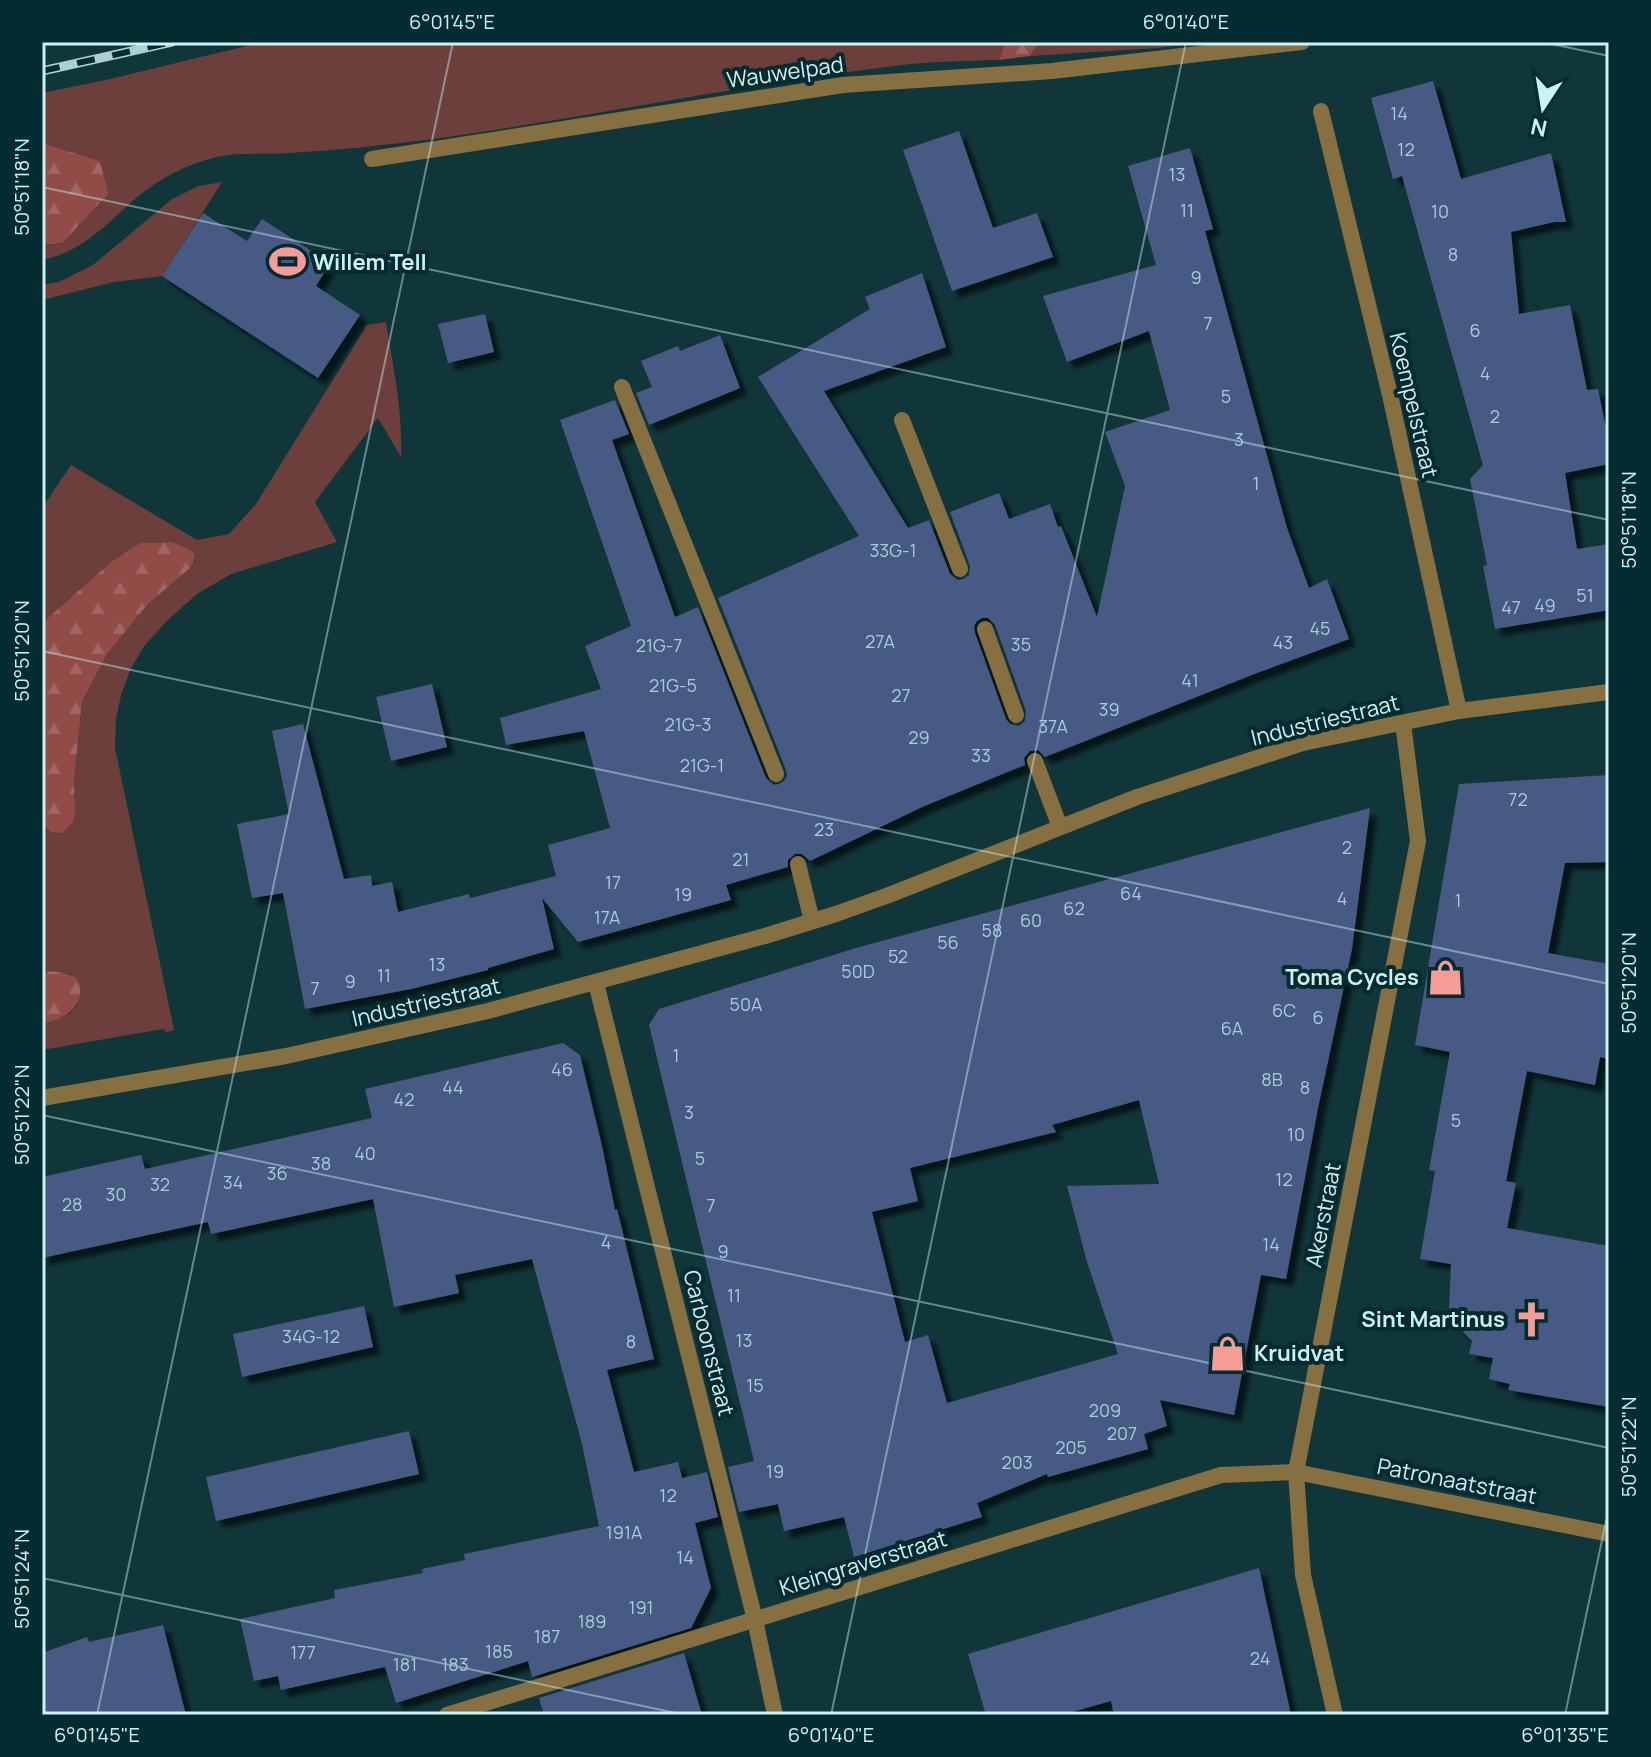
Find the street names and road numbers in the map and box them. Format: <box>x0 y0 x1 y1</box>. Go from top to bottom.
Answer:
street label: Wauwelpad <box>725 49 845 95</box>
street label: Koempelstraat <box>1383 329 1445 481</box>
street label: Industriestraat <box>1248 687 1402 753</box>
street label: Industriestraat <box>349 970 503 1034</box>
street label: Akerstraat <box>1298 1160 1348 1270</box>
street label: Carboonstraat <box>676 1267 742 1419</box>
street label: Patronaatstraat <box>1375 1451 1540 1511</box>
street label: Kleingraverstraat <box>776 1523 951 1603</box>

